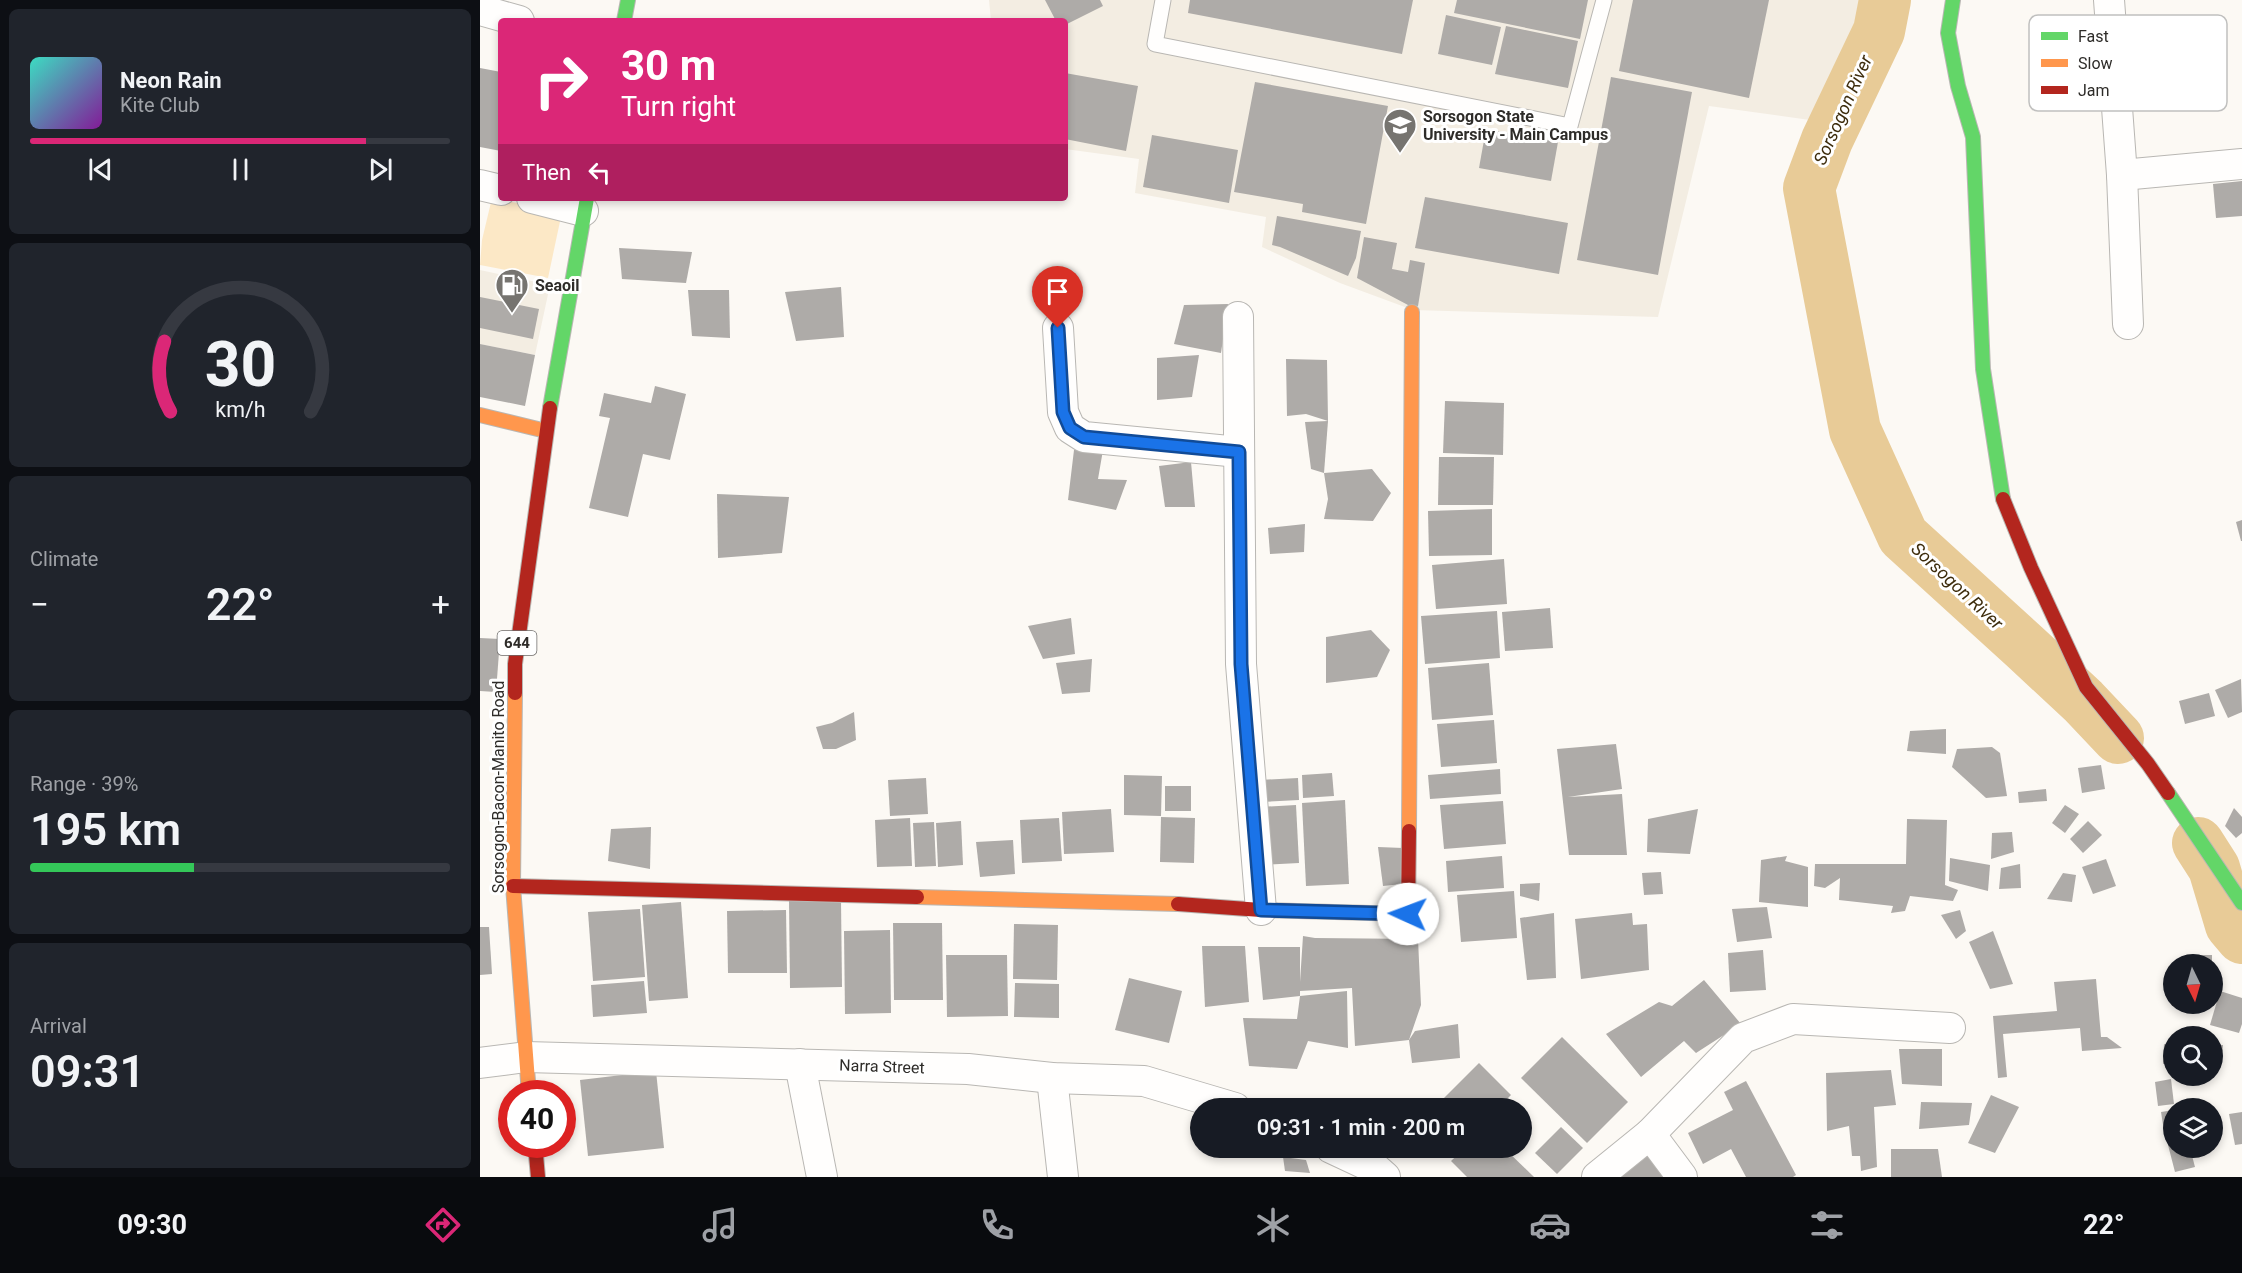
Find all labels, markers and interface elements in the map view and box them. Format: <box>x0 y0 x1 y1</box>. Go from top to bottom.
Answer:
legend <box>2029 15 2227 111</box>
text: Fast <box>2078 27 2109 46</box>
text: 30 m <box>621 41 716 90</box>
icon: right <box>522 42 600 120</box>
water label: Sorsogon River <box>1809 51 1876 168</box>
text: Slow <box>2078 54 2113 73</box>
text: Neon Rain <box>120 68 222 93</box>
text: Jam <box>2078 81 2110 100</box>
text: Turn right <box>621 91 736 123</box>
text: Kite Club <box>120 93 200 117</box>
school or university icon: Sorsogon State University - Main Campus <box>1382 107 1418 154</box>
place label: Sorsogon State University - Main Campus <box>1423 107 1608 144</box>
icon: previous <box>84 153 117 186</box>
icon: pause <box>224 153 257 186</box>
icon: next <box>364 153 397 186</box>
icon: left <box>583 156 616 189</box>
text: Then <box>522 160 571 185</box>
pin <box>1032 266 1083 328</box>
fuel station icon: Seaoil <box>494 267 530 314</box>
icon: arrive <box>1041 275 1074 308</box>
place label: Seaoil <box>535 276 580 295</box>
text: 30 <box>204 328 276 401</box>
text: km/h <box>215 397 265 422</box>
water label: Sorsogon River <box>1907 538 2008 634</box>
text: Climate <box>30 547 98 571</box>
text: 22° <box>206 578 274 631</box>
text: − <box>30 585 49 624</box>
text: + <box>431 585 450 624</box>
road number: 644 <box>498 631 537 655</box>
street label: Sorsogon-Bacon-Manito Road <box>489 681 508 893</box>
text: Range · 39% <box>30 772 138 796</box>
text: 195 km <box>30 803 181 856</box>
position arrow <box>1376 882 1440 946</box>
north arrow <box>2163 954 2223 1014</box>
map controls <box>2163 954 2223 1158</box>
text: Arrival <box>30 1014 87 1038</box>
button: search <box>2163 1026 2223 1086</box>
text: 09:31 <box>30 1045 145 1098</box>
street label: Narra Street <box>839 1056 925 1077</box>
speed limit sign: 40 <box>498 1080 576 1158</box>
button: layers <box>2163 1098 2223 1158</box>
text: 09:31 · 1 min · 200 m <box>1257 1115 1465 1140</box>
icon: directions <box>422 1204 464 1246</box>
icon: music <box>699 1204 741 1246</box>
icon: phone <box>976 1204 1018 1246</box>
icon: climate <box>1252 1204 1294 1246</box>
icon: car <box>1529 1204 1571 1246</box>
icon: filters <box>1806 1204 1848 1246</box>
text: 09:30 <box>117 1209 187 1241</box>
text: 22° <box>2083 1209 2125 1241</box>

